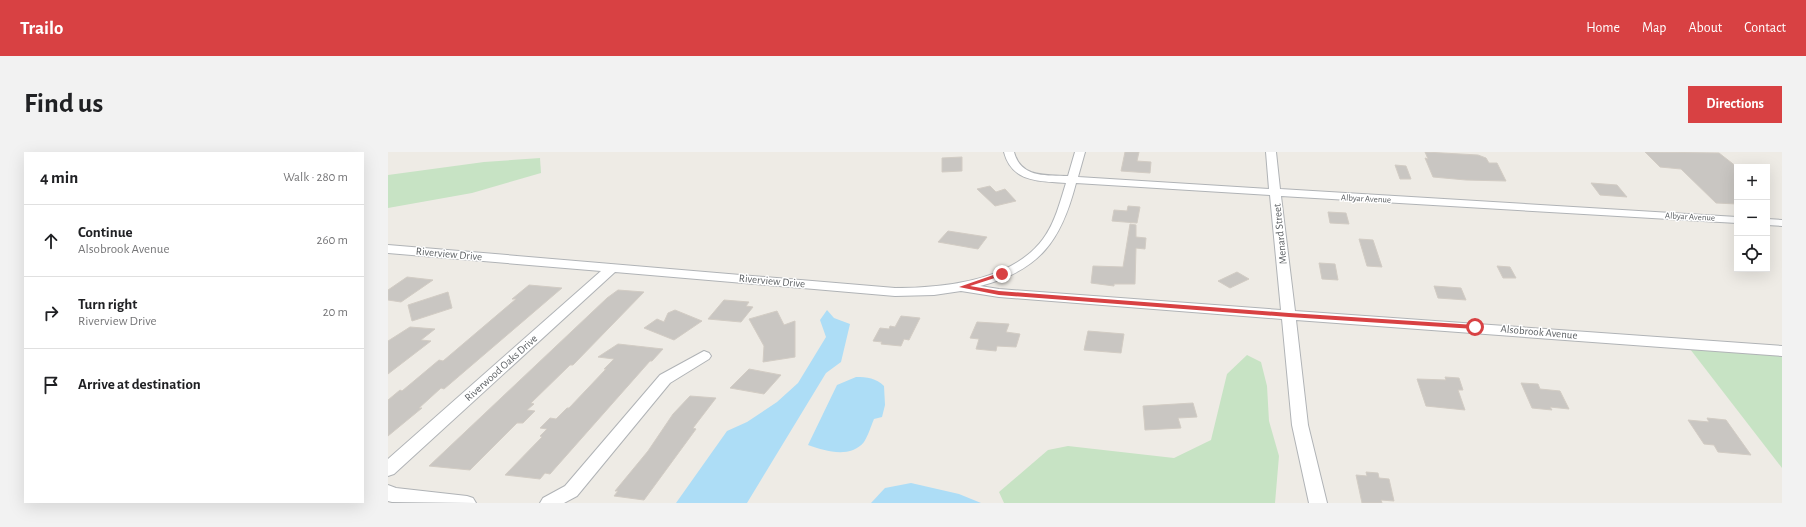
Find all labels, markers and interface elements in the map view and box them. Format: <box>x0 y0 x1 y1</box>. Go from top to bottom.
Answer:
text: Trailo <box>20 19 63 38</box>
text: Home <box>1586 21 1620 35</box>
text: Map <box>1642 21 1666 35</box>
text: About <box>1688 21 1722 35</box>
text: Contact <box>1744 21 1786 35</box>
button: Directions <box>1688 86 1782 123</box>
text: Find us <box>24 90 103 118</box>
map controls <box>1734 164 1770 272</box>
button: + <box>1734 164 1770 200</box>
text: 4 min <box>40 169 78 186</box>
text: Walk · 280 m <box>283 171 348 184</box>
street label: Albyar Avenue <box>1341 193 1391 205</box>
button: − <box>1734 200 1770 236</box>
street label: Menard Street <box>1271 203 1289 265</box>
street label: Albyar Avenue <box>1665 211 1715 223</box>
text: Continue <box>78 225 133 240</box>
icon: ahead <box>40 230 62 252</box>
text: 260 m <box>317 234 348 247</box>
button: locate <box>1734 236 1770 272</box>
text: Alsobrook Avenue <box>78 243 169 256</box>
street label: Riverview Drive <box>415 246 483 262</box>
route end <box>993 265 1011 283</box>
street label: Riverview Drive <box>738 273 806 289</box>
text: Turn right <box>78 297 137 312</box>
icon: right <box>40 302 62 324</box>
text: 20 m <box>323 306 348 319</box>
text: Riverview Drive <box>78 315 157 328</box>
route start <box>1466 318 1484 336</box>
street label: Alsobrook Avenue <box>1500 323 1578 341</box>
street label: Riverwood Oaks Drive <box>463 333 539 403</box>
icon: arrive <box>40 374 62 396</box>
text: Arrive at destination <box>78 377 201 392</box>

